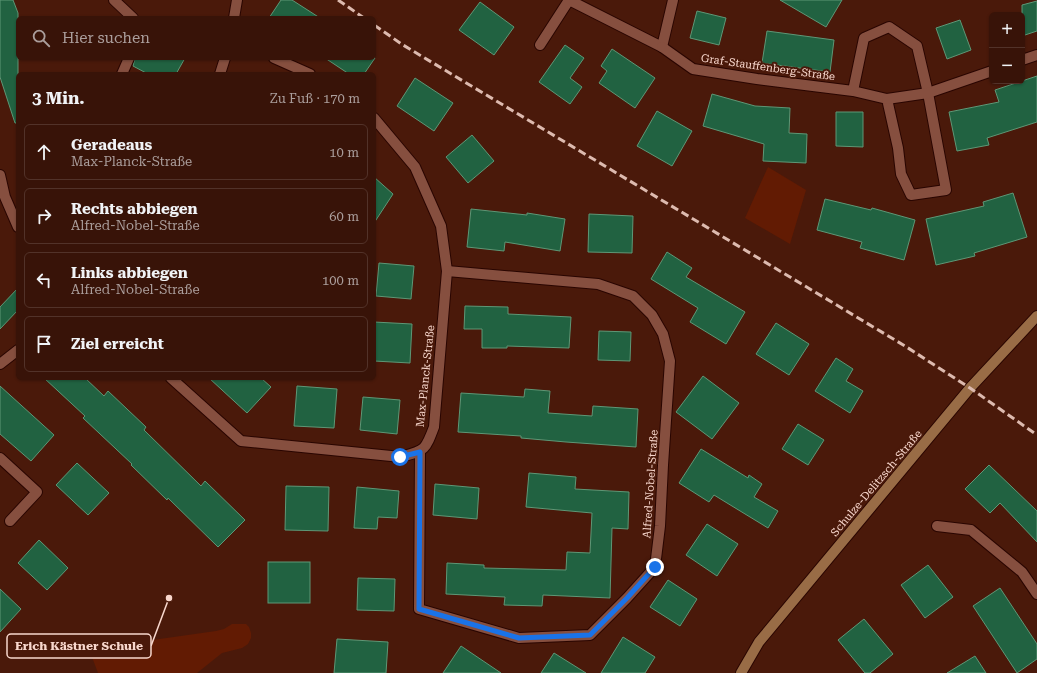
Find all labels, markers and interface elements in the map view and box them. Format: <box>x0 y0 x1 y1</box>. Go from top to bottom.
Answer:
map controls <box>989 12 1025 84</box>
button: + <box>989 12 1025 48</box>
search box <box>16 16 376 60</box>
icon: search <box>30 27 52 49</box>
text: Hier suchen <box>62 29 150 47</box>
button: − <box>989 48 1025 84</box>
street label: Graf-Stauffenberg-Straße <box>700 52 836 83</box>
text: 3 Min. <box>32 88 85 108</box>
text: Zu Fuß · 170 m <box>270 91 360 106</box>
text: Geradeaus <box>71 136 152 154</box>
icon: ahead <box>33 141 55 163</box>
text: 10 m <box>329 145 359 160</box>
text: Max-Planck-Straße <box>71 154 192 169</box>
text: Rechts abbiegen <box>71 200 198 218</box>
icon: right <box>33 205 55 227</box>
text: 60 m <box>329 209 359 224</box>
text: Alfred-Nobel-Straße <box>71 218 200 233</box>
text: Links abbiegen <box>71 264 188 282</box>
icon: left <box>33 269 55 291</box>
text: 100 m <box>322 273 359 288</box>
text: Alfred-Nobel-Straße <box>71 282 200 297</box>
street label: Max-Planck-Straße <box>414 324 437 428</box>
icon: arrive <box>33 333 55 355</box>
text: Ziel erreicht <box>71 335 164 353</box>
street label: Schulze-Delitzsch-Straße <box>828 428 925 539</box>
street label: Alfred-Nobel-Straße <box>640 429 661 539</box>
route start <box>391 448 409 466</box>
route end <box>646 558 664 576</box>
callout: Erich Kästner Schule <box>7 634 151 658</box>
text: Erich Kästner Schule <box>15 639 143 653</box>

